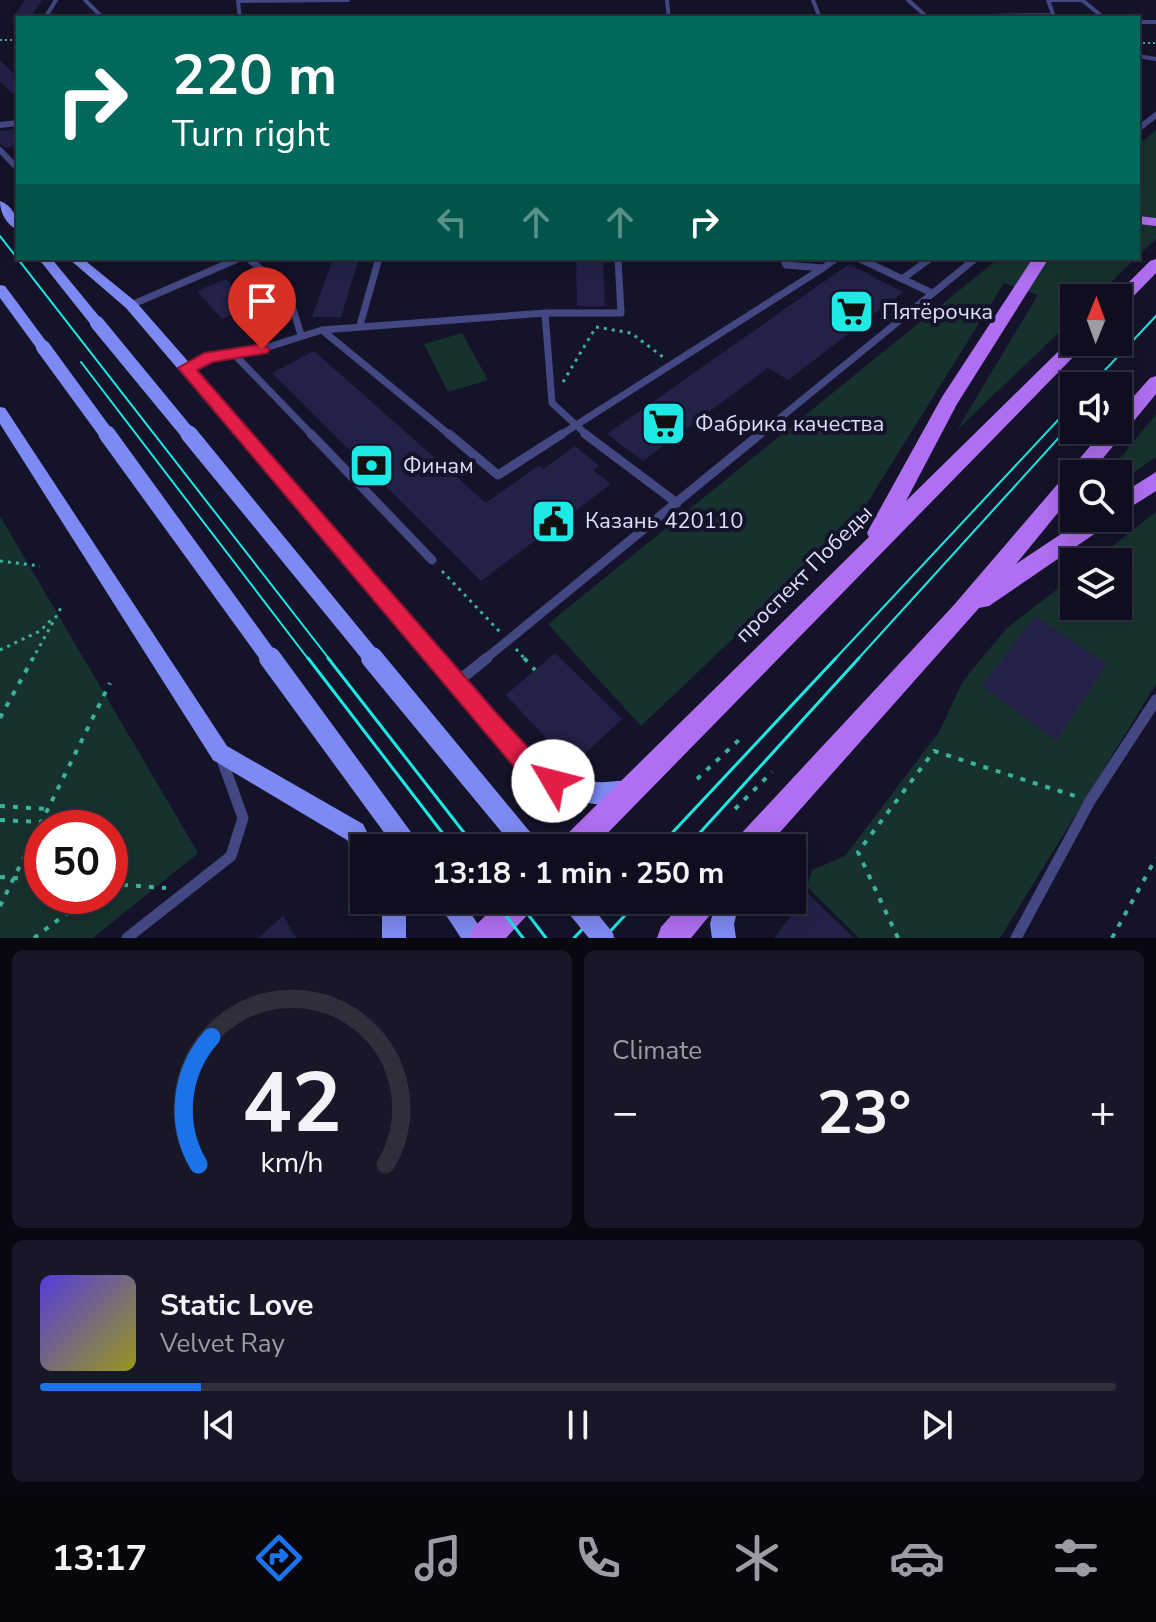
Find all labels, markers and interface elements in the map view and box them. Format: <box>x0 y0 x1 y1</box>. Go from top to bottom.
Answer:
text: 220 m <box>172 37 337 114</box>
icon: right <box>40 48 144 152</box>
text: Turn right <box>172 110 329 159</box>
icon: left <box>430 200 474 244</box>
icon: ahead <box>514 200 558 244</box>
icon: ahead <box>598 200 642 244</box>
icon: right <box>682 200 726 244</box>
pin <box>228 267 296 349</box>
icon: arrive <box>240 279 284 323</box>
north arrow <box>1060 284 1132 356</box>
map controls <box>1060 284 1132 620</box>
supermarket icon: Пятёрочка <box>827 288 875 336</box>
place label: Пятёрочка <box>882 297 993 327</box>
button: sound <box>1060 372 1132 444</box>
supermarket icon: Фабрика качества <box>640 400 688 448</box>
place label: Фабрика качества <box>695 409 884 439</box>
bank icon: Финам <box>348 442 396 490</box>
place label: Финам <box>403 451 474 481</box>
button: search <box>1060 460 1132 532</box>
public building icon: Казань 420110 <box>530 497 578 545</box>
street label: проспект Победы <box>729 499 879 649</box>
place label: Казань 420110 <box>585 506 743 536</box>
button: layers <box>1060 548 1132 620</box>
position arrow <box>511 739 595 823</box>
speed limit sign: 50 <box>24 810 128 914</box>
text: 13:18 · 1 min · 250 m <box>432 853 724 894</box>
text: Climate <box>612 1033 702 1068</box>
text: 42 <box>242 1047 342 1160</box>
text: 23° <box>817 1072 911 1154</box>
text: − <box>612 1083 638 1143</box>
text: + <box>1090 1083 1116 1143</box>
text: km/h <box>261 1143 323 1182</box>
text: Static Love <box>160 1285 314 1326</box>
text: Velvet Ray <box>160 1326 285 1361</box>
icon: previous <box>197 1403 241 1447</box>
icon: pause <box>556 1403 600 1447</box>
icon: next <box>915 1403 959 1447</box>
icon: directions <box>251 1530 307 1586</box>
icon: music <box>410 1530 466 1586</box>
icon: phone <box>570 1530 626 1586</box>
icon: climate <box>729 1530 785 1586</box>
icon: car <box>889 1530 945 1586</box>
icon: filters <box>1048 1530 1104 1586</box>
text: 13:17 <box>52 1534 147 1583</box>

